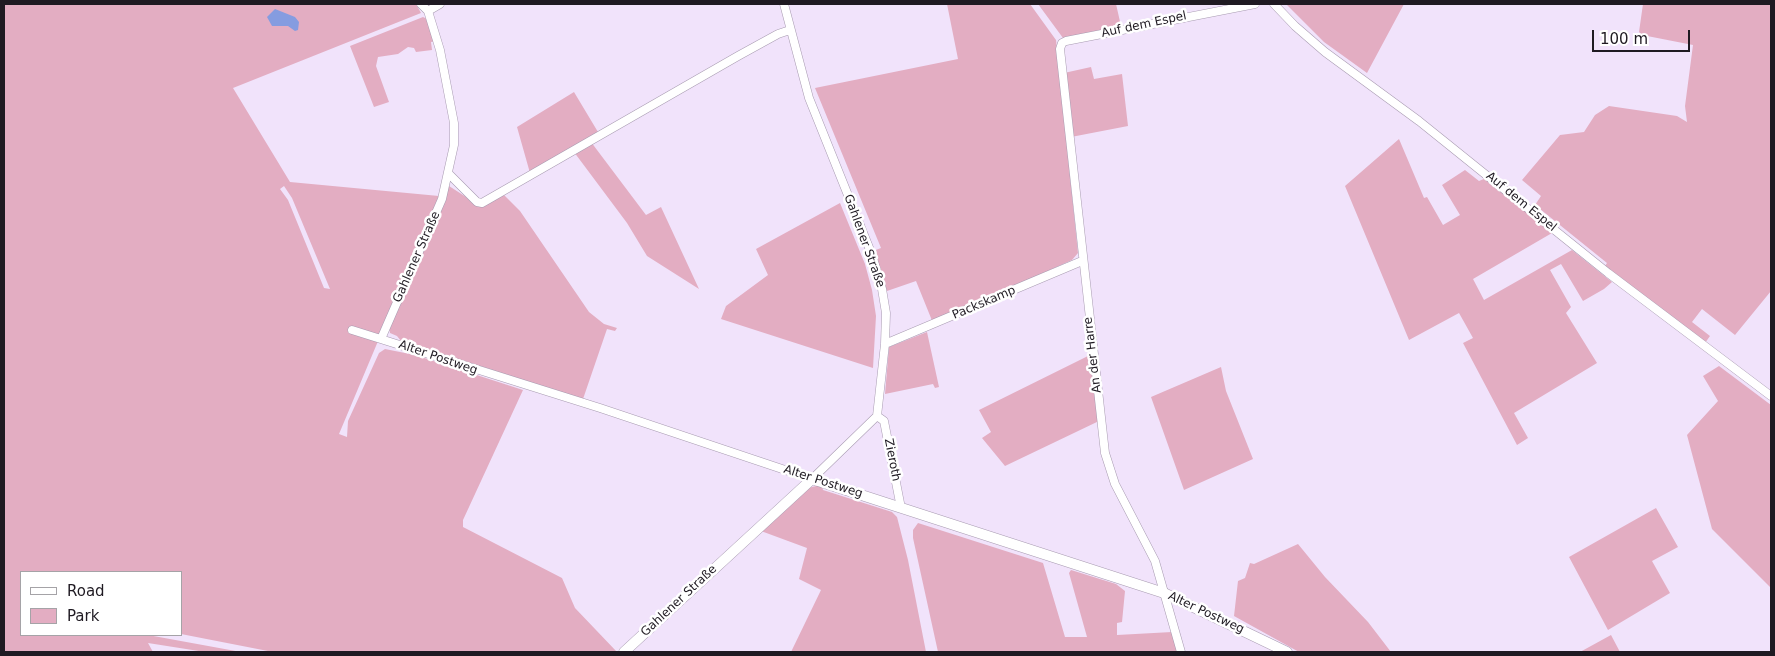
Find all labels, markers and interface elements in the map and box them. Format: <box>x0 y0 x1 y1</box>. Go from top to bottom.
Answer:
street label: Auf dem Espel <box>1100 9 1188 41</box>
scale bar <box>1595 20 1692 52</box>
text: 100 m <box>1600 30 1648 48</box>
street label: Auf dem Espel <box>1483 169 1559 235</box>
street label: Gahlener Straße <box>840 192 888 290</box>
street label: Gahlener Straße <box>390 209 444 305</box>
street label: Packskamp <box>950 283 1018 323</box>
street label: An der Harre <box>1081 316 1105 394</box>
street label: Alter Postweg <box>397 338 479 378</box>
street label: Zieroth <box>881 437 903 483</box>
street label: Alter Postweg <box>782 462 864 502</box>
street label: Gahlener Straße <box>638 562 720 640</box>
legend <box>20 571 182 636</box>
text: Road <box>67 582 105 600</box>
street label: Alter Postweg <box>1166 589 1246 637</box>
text: Park <box>67 607 99 625</box>

